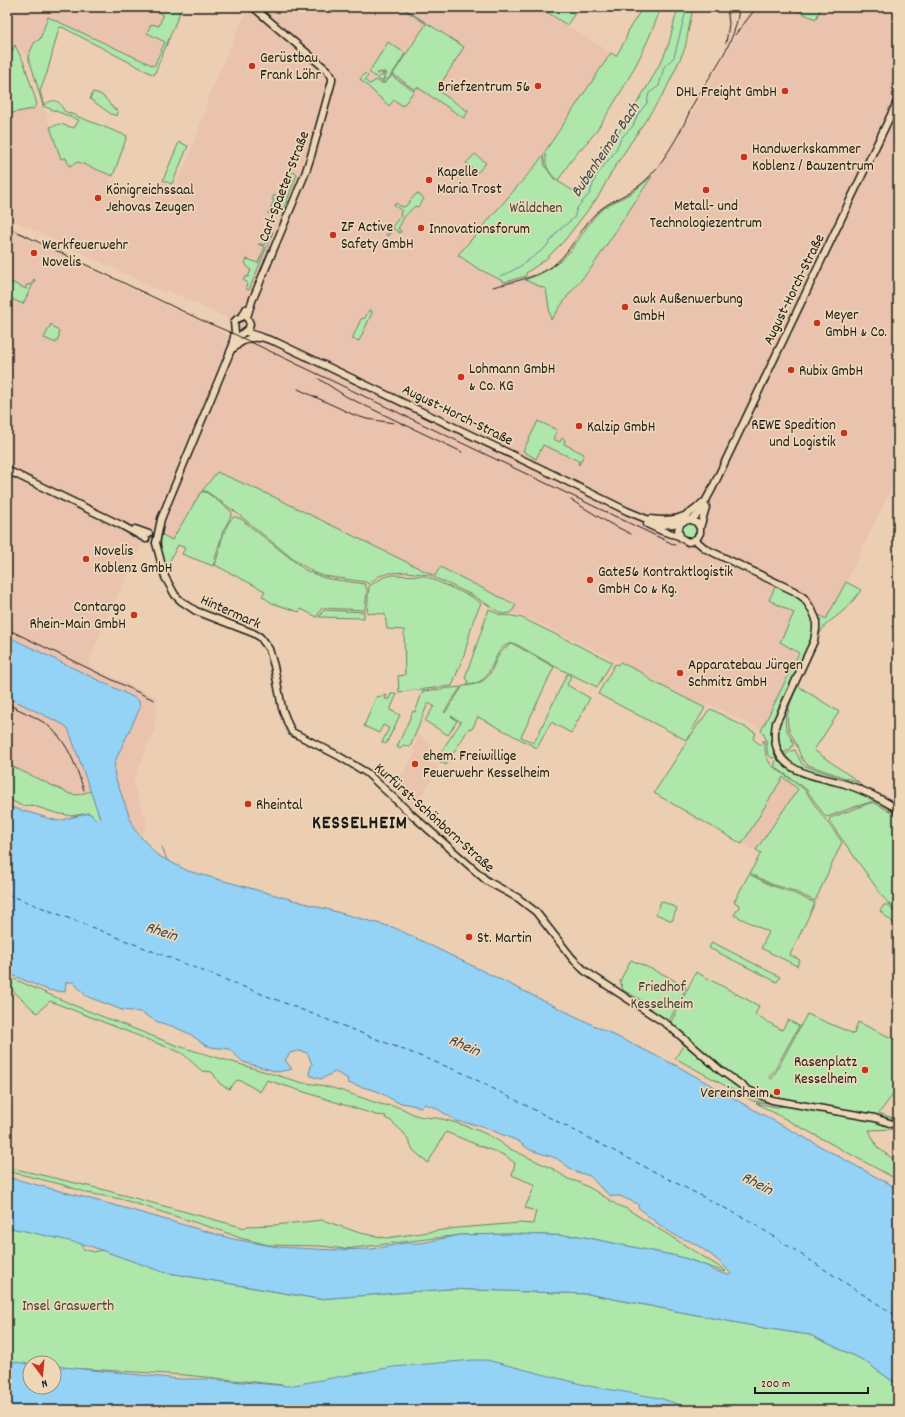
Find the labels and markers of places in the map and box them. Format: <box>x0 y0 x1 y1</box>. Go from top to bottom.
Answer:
place label: Gerüstbau Frank Löhr <box>260 48 321 87</box>
marker: Gerüstbau Frank Löhr <box>247 61 257 71</box>
place label: Briefzentrum 56 <box>438 77 530 99</box>
marker: Briefzentrum 56 <box>533 81 543 91</box>
place label: DHL Freight GmbH <box>676 82 777 104</box>
marker: DHL Freight GmbH <box>780 86 790 96</box>
place label: Handwerkskammer Koblenz / Bauzentrum <box>752 139 874 178</box>
marker: Handwerkskammer Koblenz / Bauzentrum <box>739 152 749 162</box>
place label: Kapelle Maria Trost <box>437 162 502 201</box>
marker: Kapelle Maria Trost <box>424 175 434 185</box>
place label: Königreichssaal Jehovas Zeugen <box>106 180 194 219</box>
marker: Metall- und Technologiezentrum <box>701 185 711 195</box>
marker: Königreichssaal Jehovas Zeugen <box>93 193 103 203</box>
place label: Metall- und Technologiezentrum <box>650 196 762 235</box>
place label: ZF Active Safety GmbH <box>341 217 414 256</box>
place label: Innovationsforum <box>429 219 530 241</box>
marker: Innovationsforum <box>416 223 426 233</box>
marker: ZF Active Safety GmbH <box>328 230 338 240</box>
place label: Werkfeuerwehr Novelis <box>42 235 129 274</box>
marker: Werkfeuerwehr Novelis <box>29 248 39 258</box>
place label: awk Außenwerbung GmbH <box>633 289 743 328</box>
marker: awk Außenwerbung GmbH <box>620 302 630 312</box>
place label: Meyer GmbH & Co. <box>825 305 887 344</box>
marker: Meyer GmbH & Co. <box>812 318 822 328</box>
place label: Lohmann GmbH & Co. KG <box>469 359 555 398</box>
place label: Rubix GmbH <box>799 361 863 383</box>
marker: Rubix GmbH <box>786 365 796 375</box>
marker: Lohmann GmbH & Co. KG <box>456 372 466 382</box>
place label: REWE Spedition und Logistik <box>751 415 836 454</box>
place label: Kalzip GmbH <box>587 417 655 439</box>
marker: Kalzip GmbH <box>574 421 584 431</box>
marker: REWE Spedition und Logistik <box>839 428 849 438</box>
place label: Novelis Koblenz GmbH <box>94 541 172 580</box>
marker: Novelis Koblenz GmbH <box>81 554 91 564</box>
place label: Gate56 Kontraktlogistik GmbH Co & Kg. <box>598 562 733 601</box>
marker: Gate56 Kontraktlogistik GmbH Co & Kg. <box>585 575 595 585</box>
place label: Contargo Rhein-Main GmbH <box>29 597 126 636</box>
marker: Contargo Rhein-Main GmbH <box>129 610 139 620</box>
place label: Apparatebau Jürgen Schmitz GmbH <box>688 655 803 694</box>
marker: Apparatebau Jürgen Schmitz GmbH <box>675 668 685 678</box>
place label: ehem. Freiwillige Feuerwehr Kesselheim <box>423 746 550 785</box>
marker: ehem. Freiwillige Feuerwehr Kesselheim <box>410 759 420 769</box>
place label: Rheintal <box>256 795 303 817</box>
marker: Rheintal <box>243 799 253 809</box>
place label: St. Martin <box>477 928 532 950</box>
marker: St. Martin <box>464 932 474 942</box>
place label: Rasenplatz Kesselheim <box>794 1052 857 1091</box>
marker: Rasenplatz Kesselheim <box>860 1065 870 1075</box>
place label: Vereinsheim <box>701 1083 769 1105</box>
marker: Vereinsheim <box>772 1087 782 1097</box>

